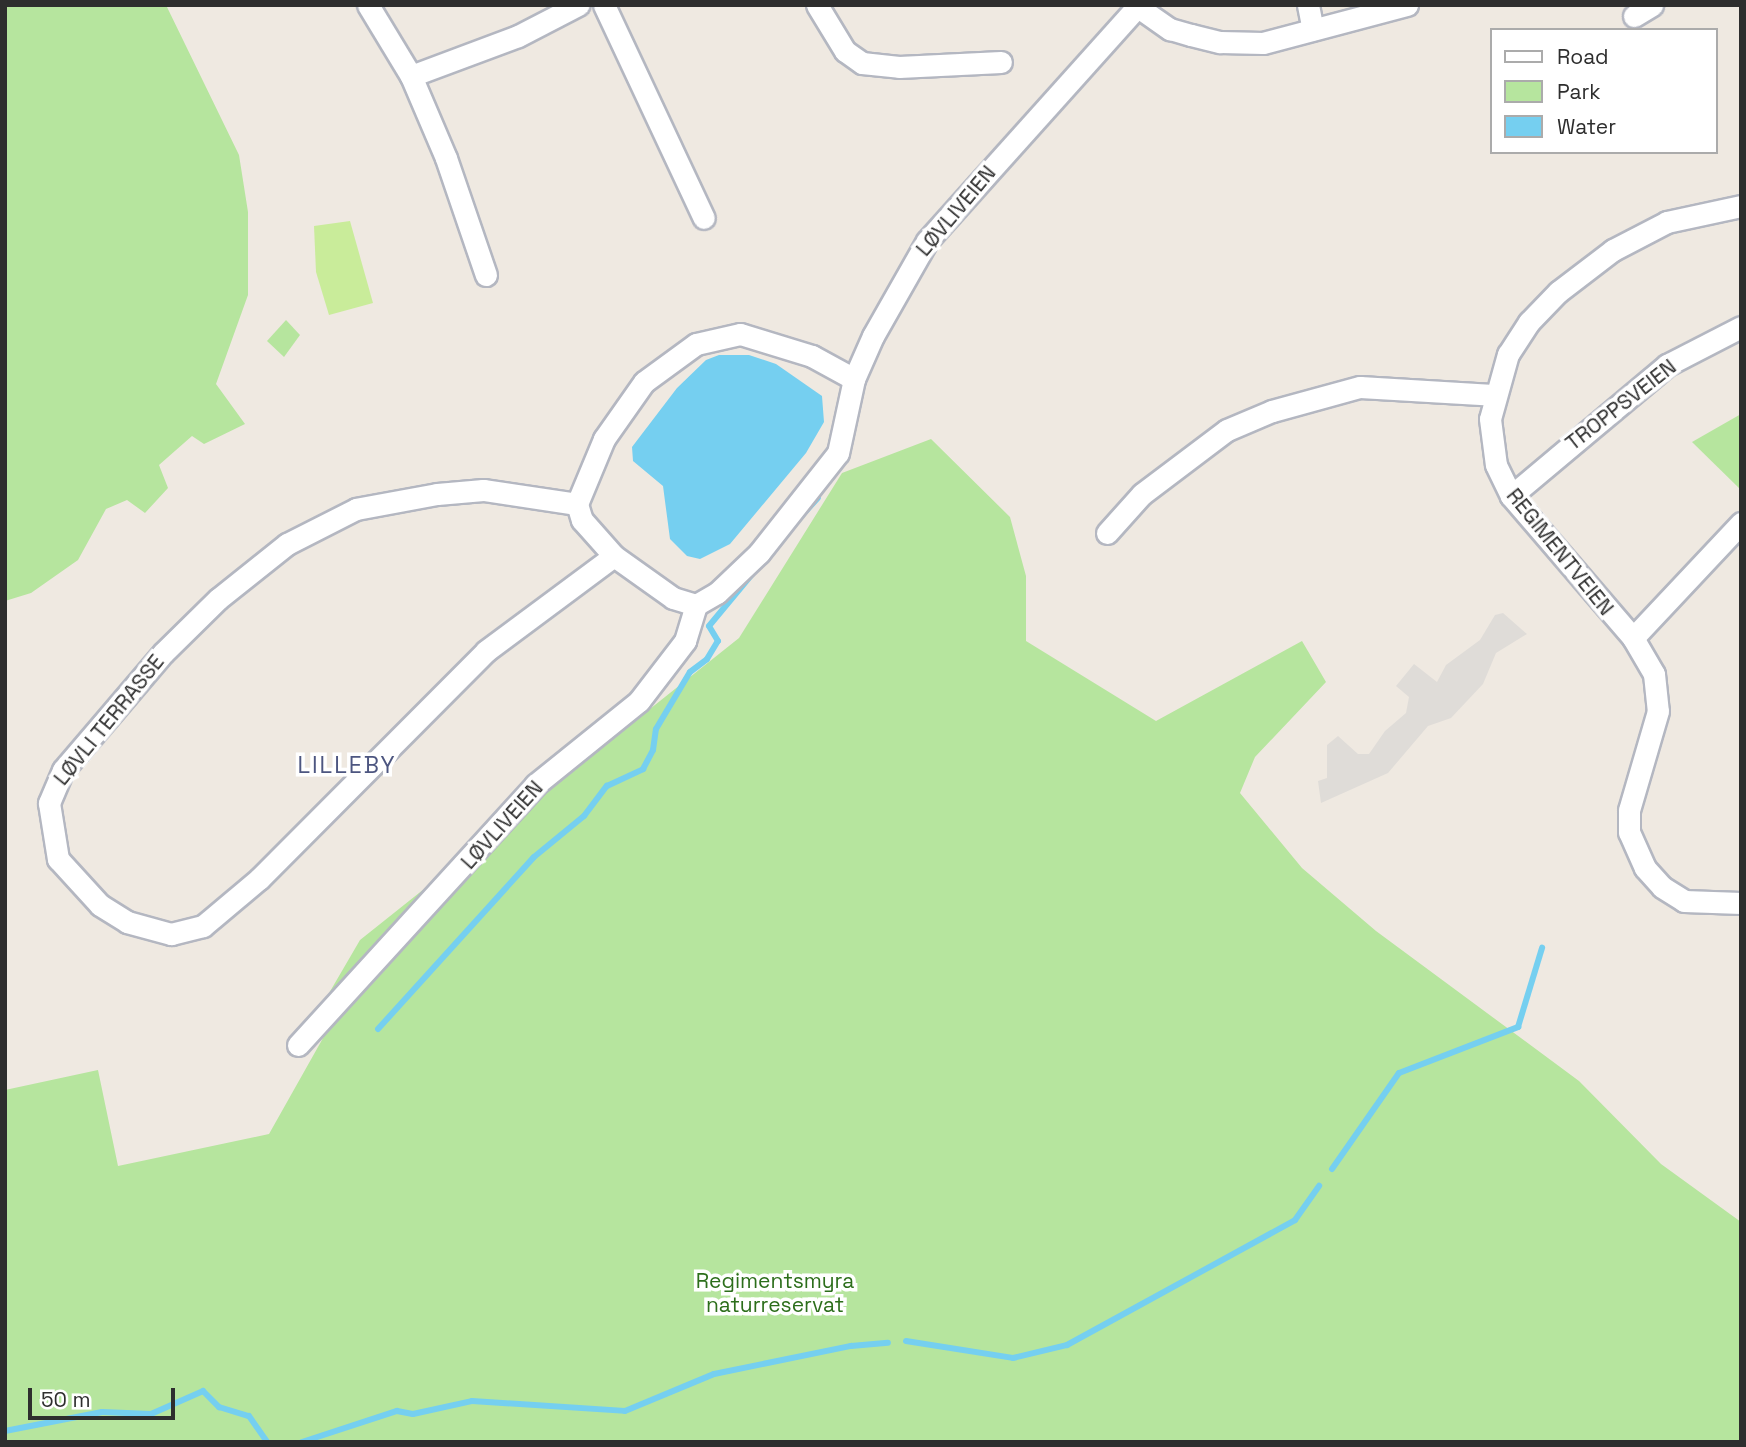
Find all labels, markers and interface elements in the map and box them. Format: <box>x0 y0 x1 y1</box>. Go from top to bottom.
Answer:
legend <box>1490 28 1718 154</box>
text: Road <box>1557 43 1609 70</box>
text: Park <box>1557 78 1601 105</box>
text: Water <box>1557 113 1616 140</box>
street label: LØVLIVEIEN <box>911 161 1001 261</box>
street label: TROPPSVEIEN <box>1561 354 1681 456</box>
street label: REGIMENTVEIEN <box>1501 483 1619 621</box>
street label: LØVLI TERRASSE <box>48 649 170 791</box>
district label: LILLEBY <box>298 751 396 779</box>
street label: LØVLIVEIEN <box>456 776 548 874</box>
park label: Regimentsmyra naturreservat <box>696 1268 854 1318</box>
scale bar <box>32 1374 178 1418</box>
text: 50 m <box>41 1386 91 1413</box>

